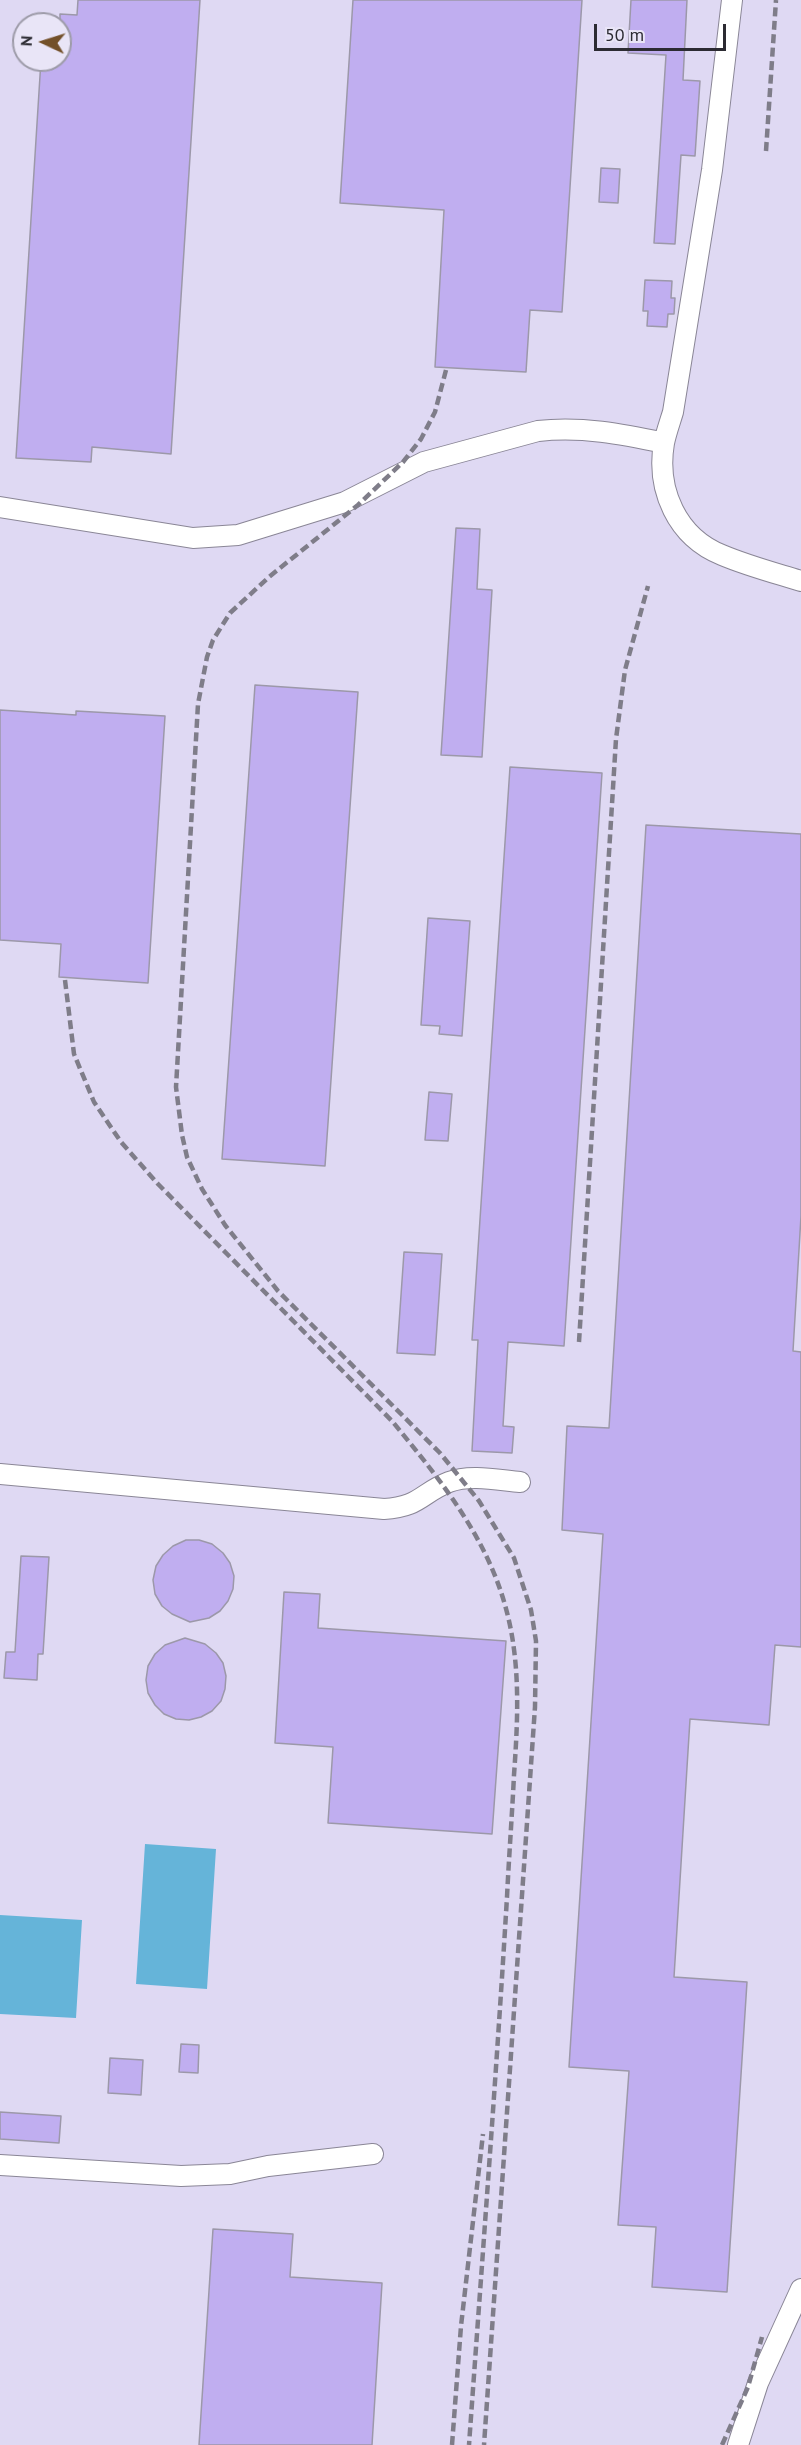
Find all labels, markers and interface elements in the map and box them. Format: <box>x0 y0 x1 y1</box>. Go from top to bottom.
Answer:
north arrow <box>12 12 72 72</box>
scale bar <box>597 12 729 50</box>
text: 50 m <box>605 23 644 46</box>
text: N <box>16 35 36 47</box>

